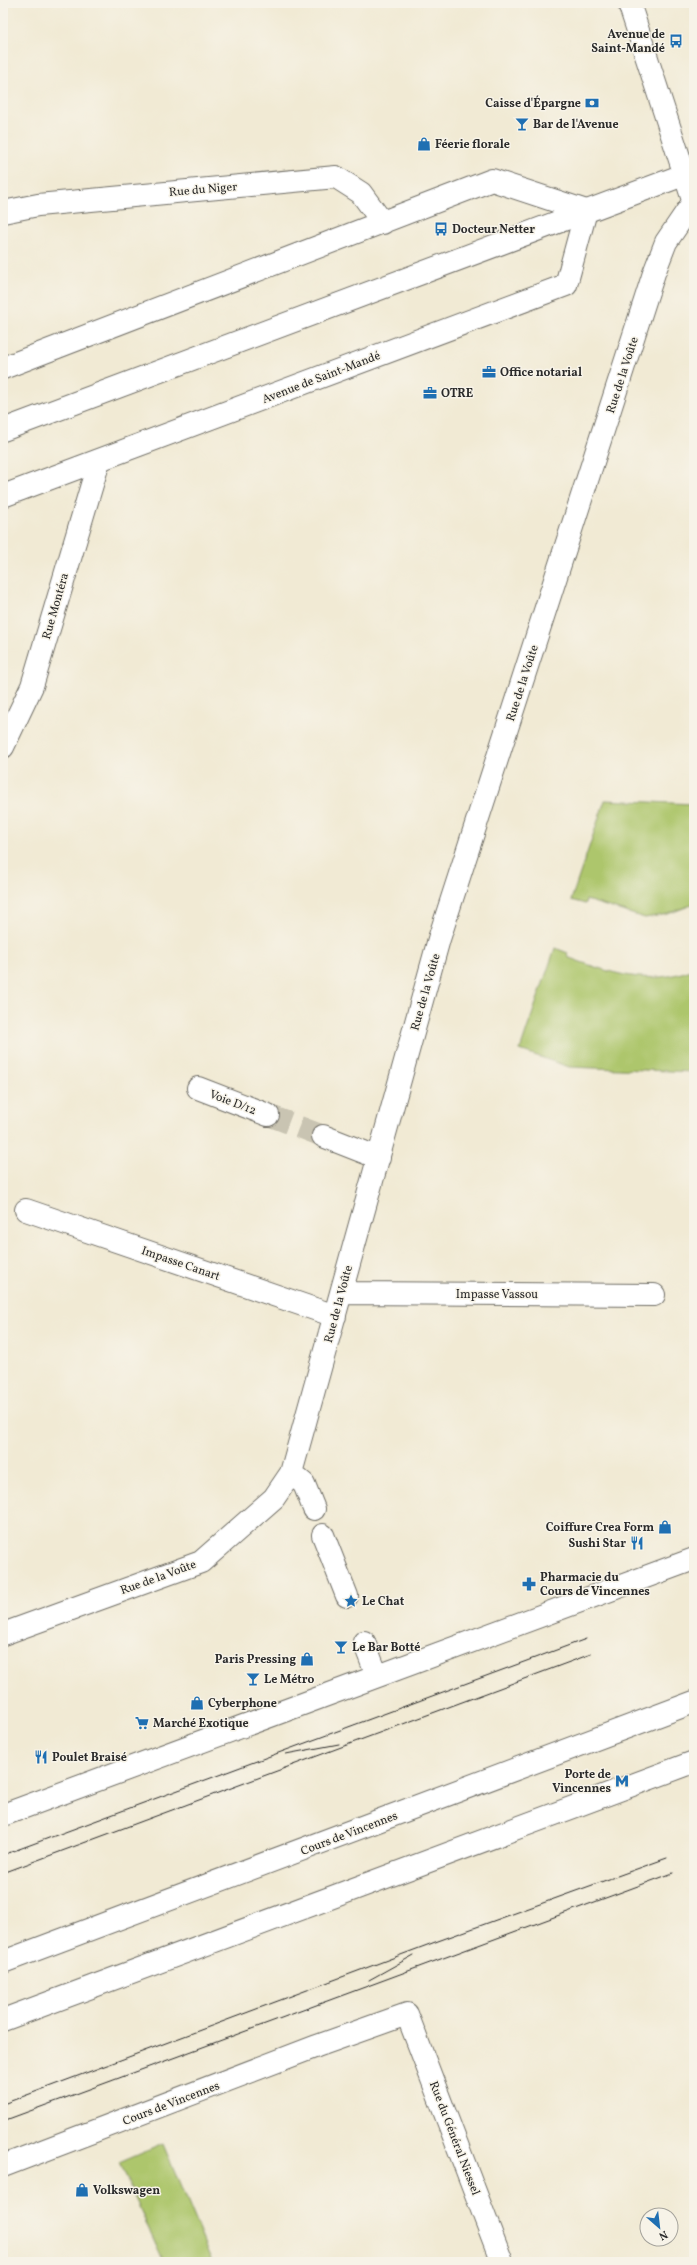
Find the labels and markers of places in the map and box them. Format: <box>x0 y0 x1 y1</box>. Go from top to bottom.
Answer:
place label: Avenue de Saint-Mandé <box>591 27 665 57</box>
bus stop icon: Avenue de Saint-Mandé <box>668 33 684 49</box>
place label: Caisse d'Épargne <box>485 95 581 112</box>
bank icon: Caisse d'Épargne <box>584 95 600 111</box>
bar icon: Bar de l'Avenue <box>514 116 530 132</box>
place label: Bar de l'Avenue <box>533 117 619 133</box>
shop icon: Féerie florale <box>416 136 432 152</box>
place label: Féerie florale <box>435 137 510 153</box>
bus stop icon: Docteur Netter <box>433 221 449 237</box>
place label: Docteur Netter <box>452 222 535 238</box>
office icon: Office notarial <box>481 364 497 380</box>
place label: Office notarial <box>500 365 582 381</box>
office icon: OTRE <box>422 385 438 401</box>
place label: OTRE <box>441 386 474 402</box>
shop icon: Coiffure Crea Form <box>657 1519 673 1535</box>
place label: Coiffure Crea Form <box>546 1520 654 1536</box>
restaurant icon: Sushi Star <box>629 1535 645 1551</box>
place label: Sushi Star <box>569 1536 626 1552</box>
place label: Pharmacie du Cours de Vincennes <box>540 1570 650 1600</box>
pharmacy icon: Pharmacie du Cours de Vincennes <box>521 1576 537 1592</box>
place icon: Le Chat <box>343 1593 359 1609</box>
place label: Le Chat <box>362 1594 405 1610</box>
bar icon: Le Bar Botté <box>333 1639 349 1655</box>
place label: Le Bar Botté <box>352 1640 420 1656</box>
shop icon: Paris Pressing <box>299 1651 315 1667</box>
place label: Paris Pressing <box>215 1652 296 1668</box>
bar icon: Le Métro <box>245 1671 261 1687</box>
place label: Le Métro <box>264 1672 314 1688</box>
shop icon: Cyberphone <box>189 1695 205 1711</box>
place label: Cyberphone <box>208 1696 277 1712</box>
supermarket icon: Marché Exotique <box>134 1715 150 1731</box>
place label: Marché Exotique <box>153 1716 249 1732</box>
restaurant icon: Poulet Braisé <box>33 1749 49 1765</box>
place label: Poulet Braisé <box>52 1750 127 1766</box>
place label: Porte de Vincennes <box>552 1767 611 1797</box>
metro station icon: Porte de Vincennes <box>614 1773 630 1789</box>
shop icon: Volkswagen <box>74 2182 90 2198</box>
place label: Volkswagen <box>93 2183 160 2199</box>

